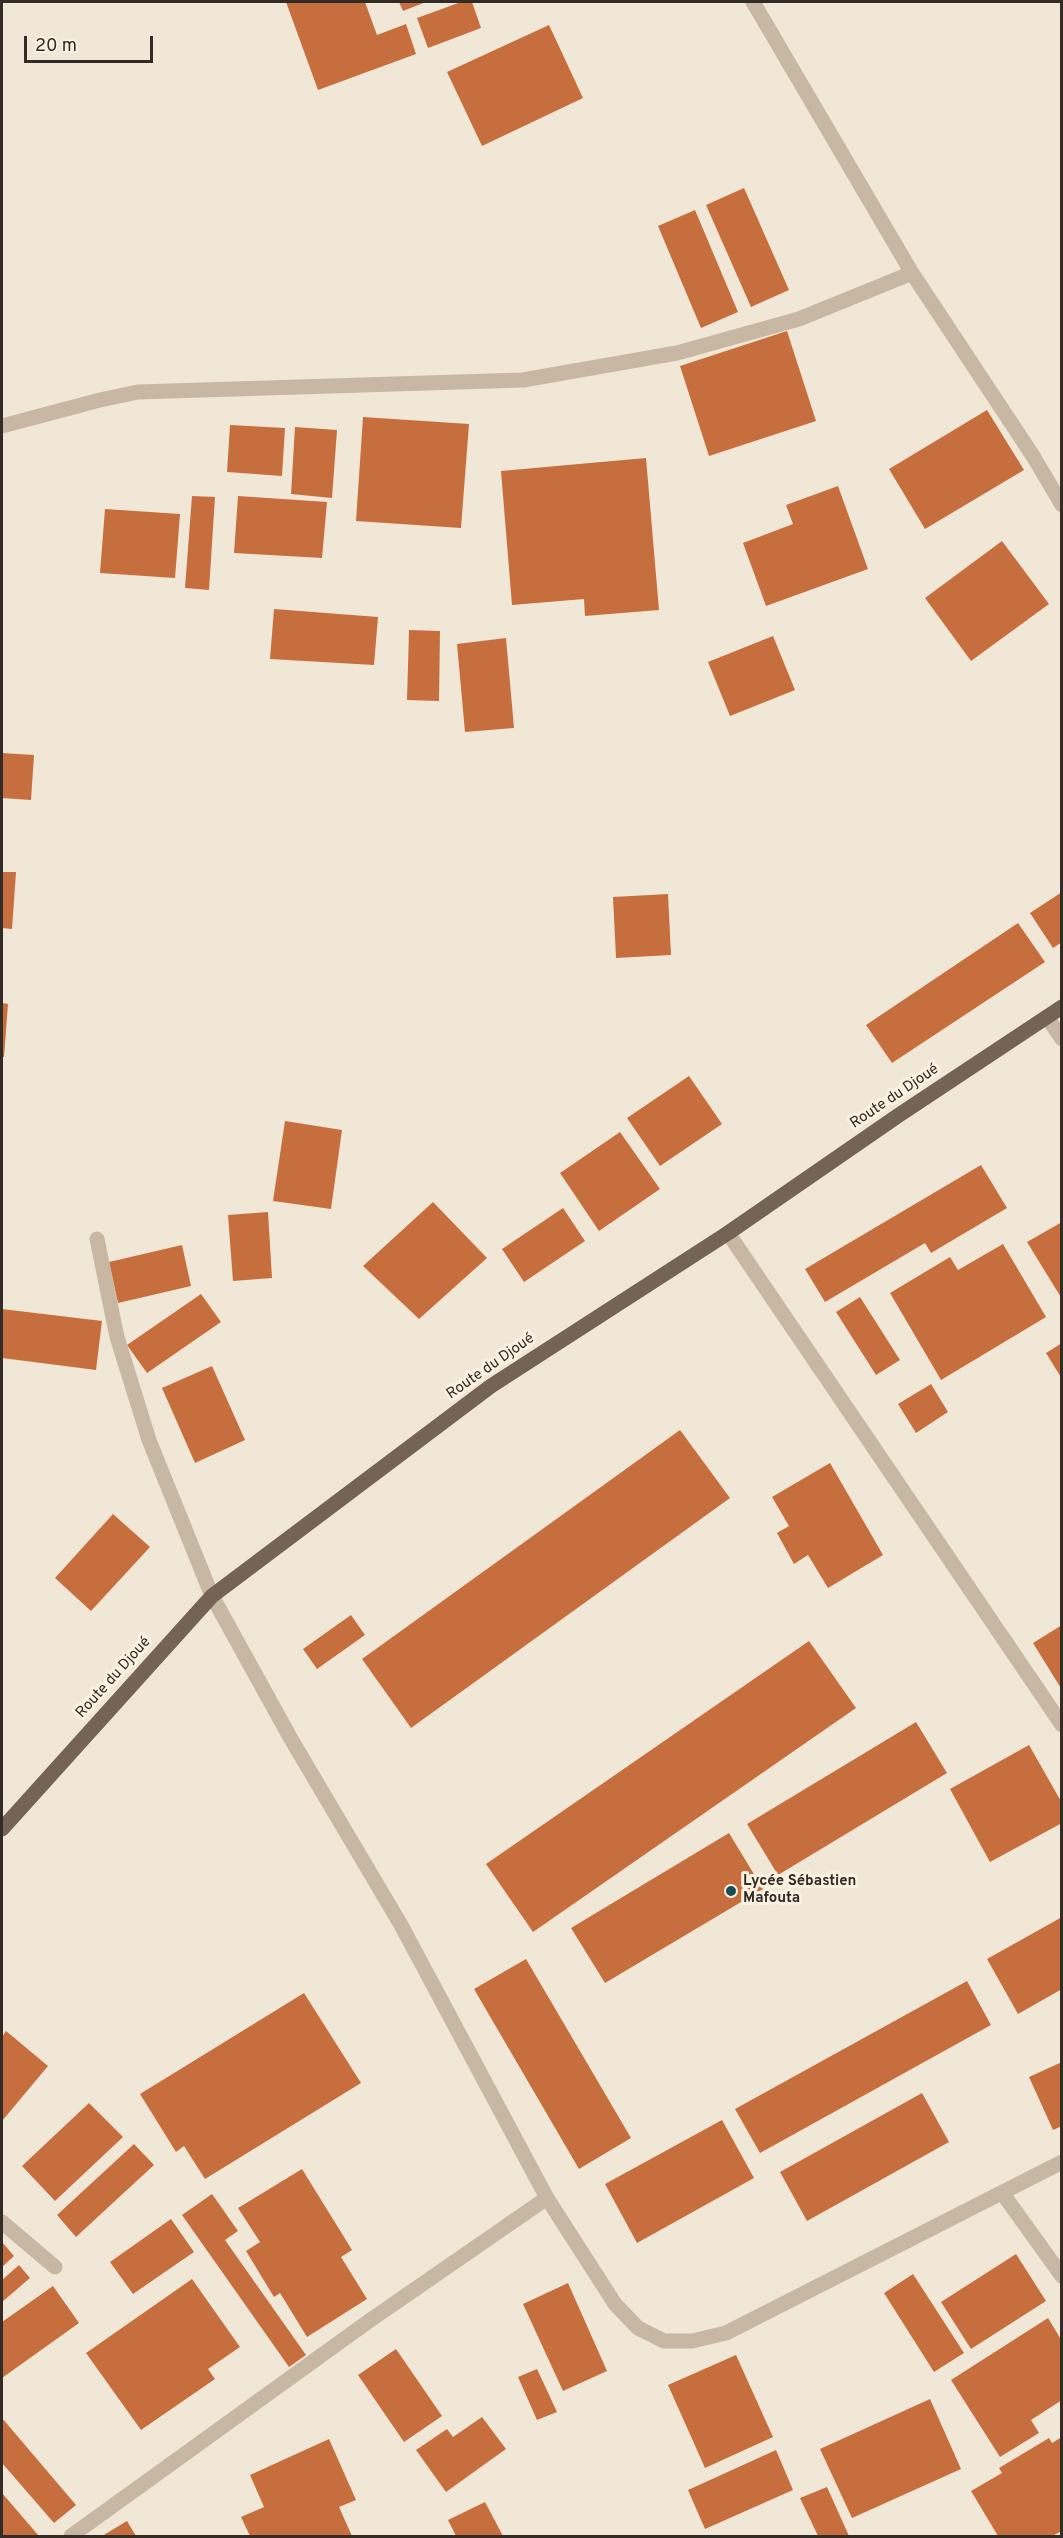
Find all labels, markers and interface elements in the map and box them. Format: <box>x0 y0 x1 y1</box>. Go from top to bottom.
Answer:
scale bar <box>27 24 156 62</box>
text: 20 m <box>35 35 77 58</box>
street label: Route du Djoué <box>847 1061 943 1133</box>
street label: Route du Djoué <box>444 1330 538 1404</box>
street label: Route du Djoué <box>73 1634 155 1722</box>
place label: Lycée Sébastien Mafouta <box>743 1873 856 1908</box>
marker: Lycée Sébastien Mafouta <box>724 1884 738 1898</box>

